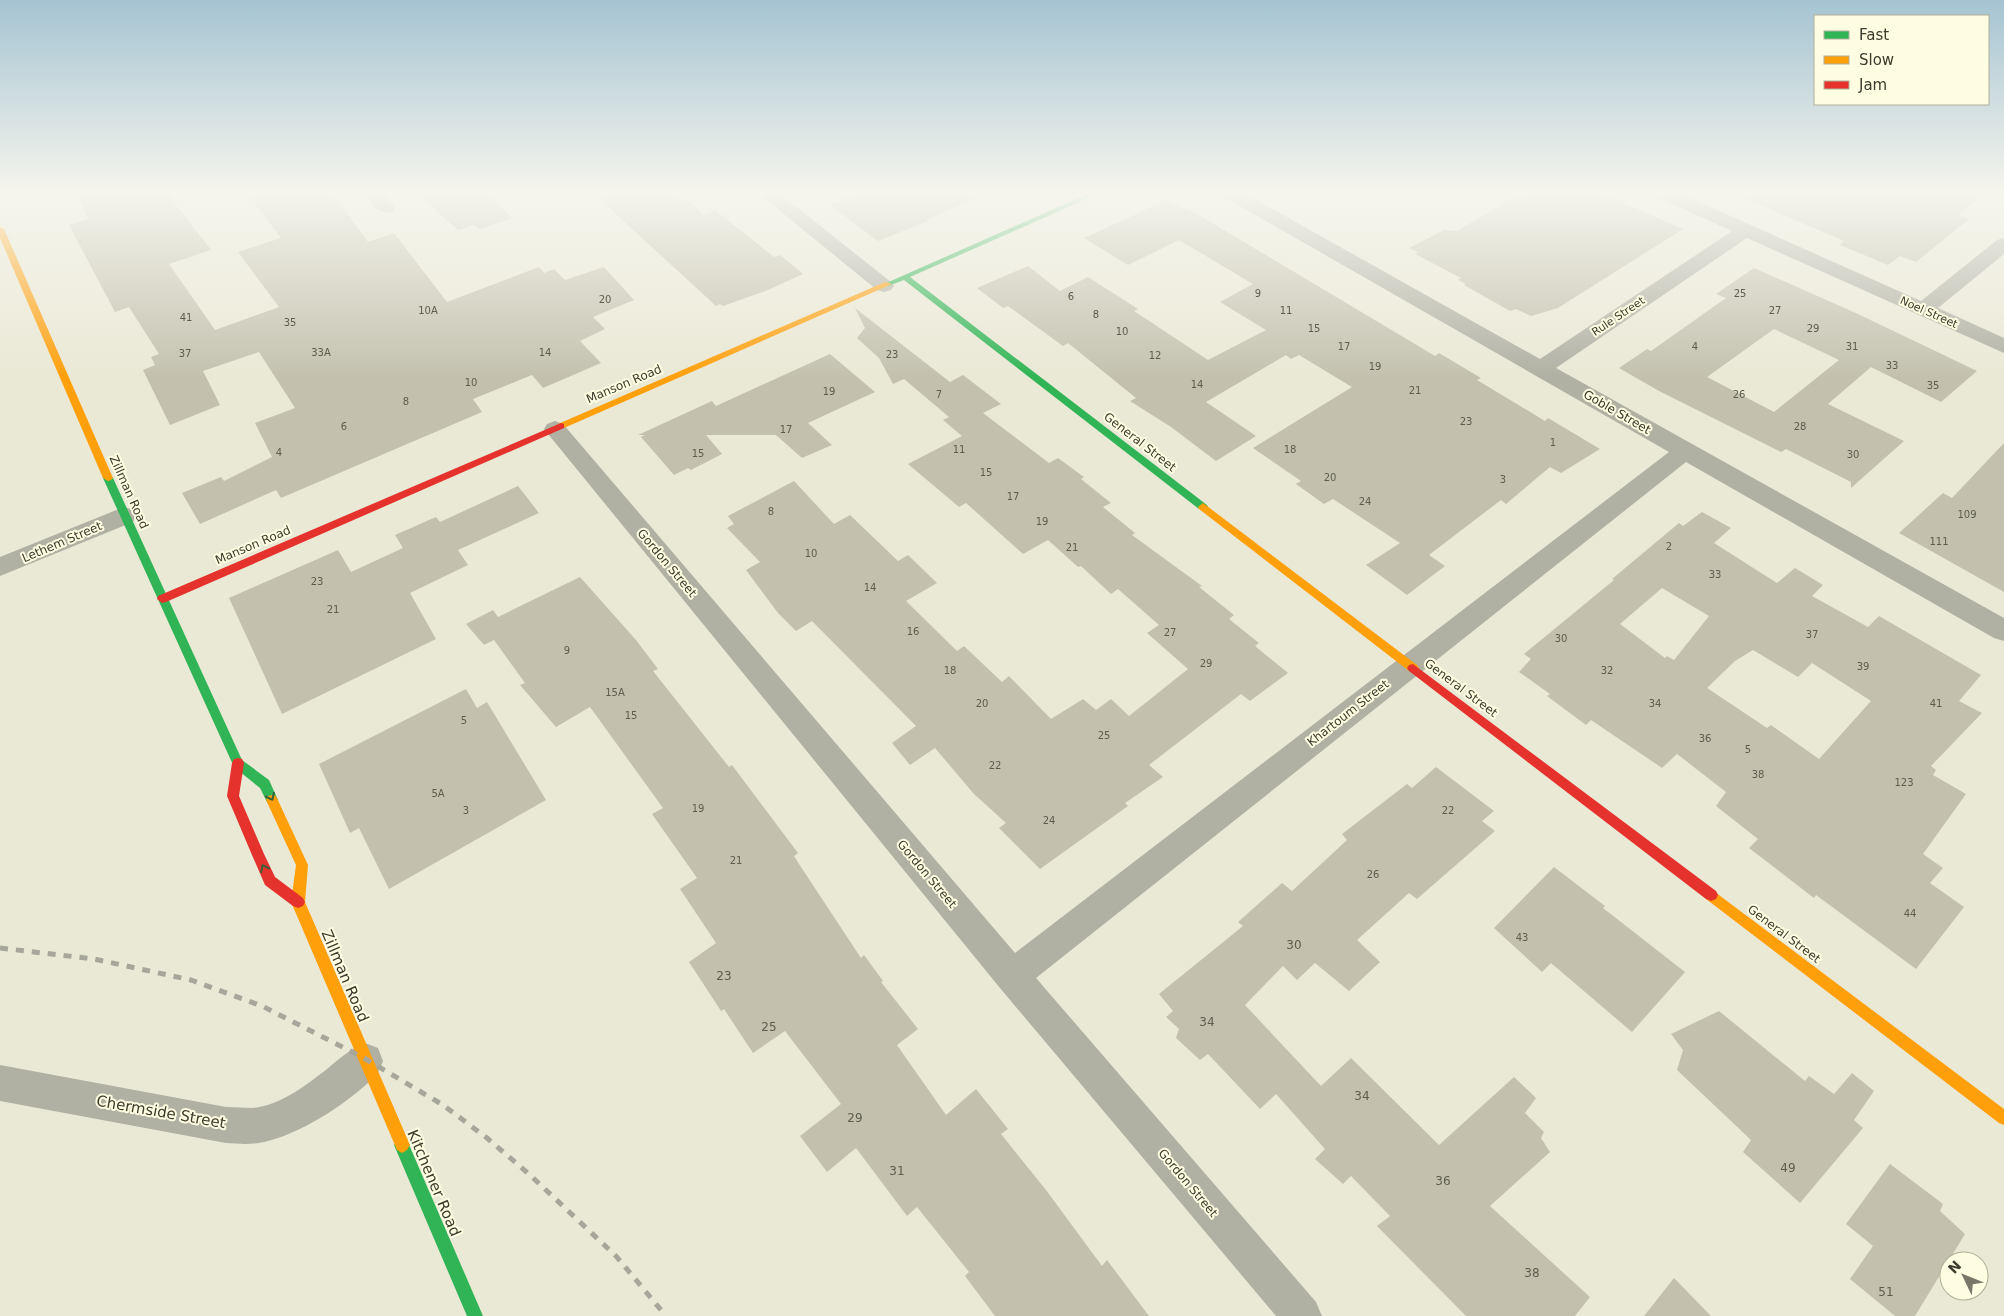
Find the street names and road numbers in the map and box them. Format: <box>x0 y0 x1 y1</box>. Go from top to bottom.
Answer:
street label: Rule Street <box>1589 294 1648 339</box>
street label: Noel Street <box>1898 294 1960 331</box>
street label: Manson Road <box>584 362 664 406</box>
street label: Goble Street <box>1581 387 1653 437</box>
street label: General Street <box>1101 410 1179 475</box>
street label: Zillman Road <box>107 453 151 531</box>
street label: Lethem Street <box>20 519 104 565</box>
street label: Manson Road <box>213 523 293 567</box>
street label: Gordon Street <box>635 526 700 600</box>
street label: General Street <box>1422 656 1500 720</box>
street label: Khartoum Street <box>1305 677 1392 749</box>
street label: Gordon Street <box>895 837 960 911</box>
street label: General Street <box>1745 902 1823 966</box>
street label: Zillman Road <box>317 927 373 1025</box>
street label: Chermside Street <box>95 1092 227 1132</box>
street label: Kitchener Road <box>403 1127 465 1239</box>
street label: Gordon Street <box>1156 1146 1221 1220</box>

